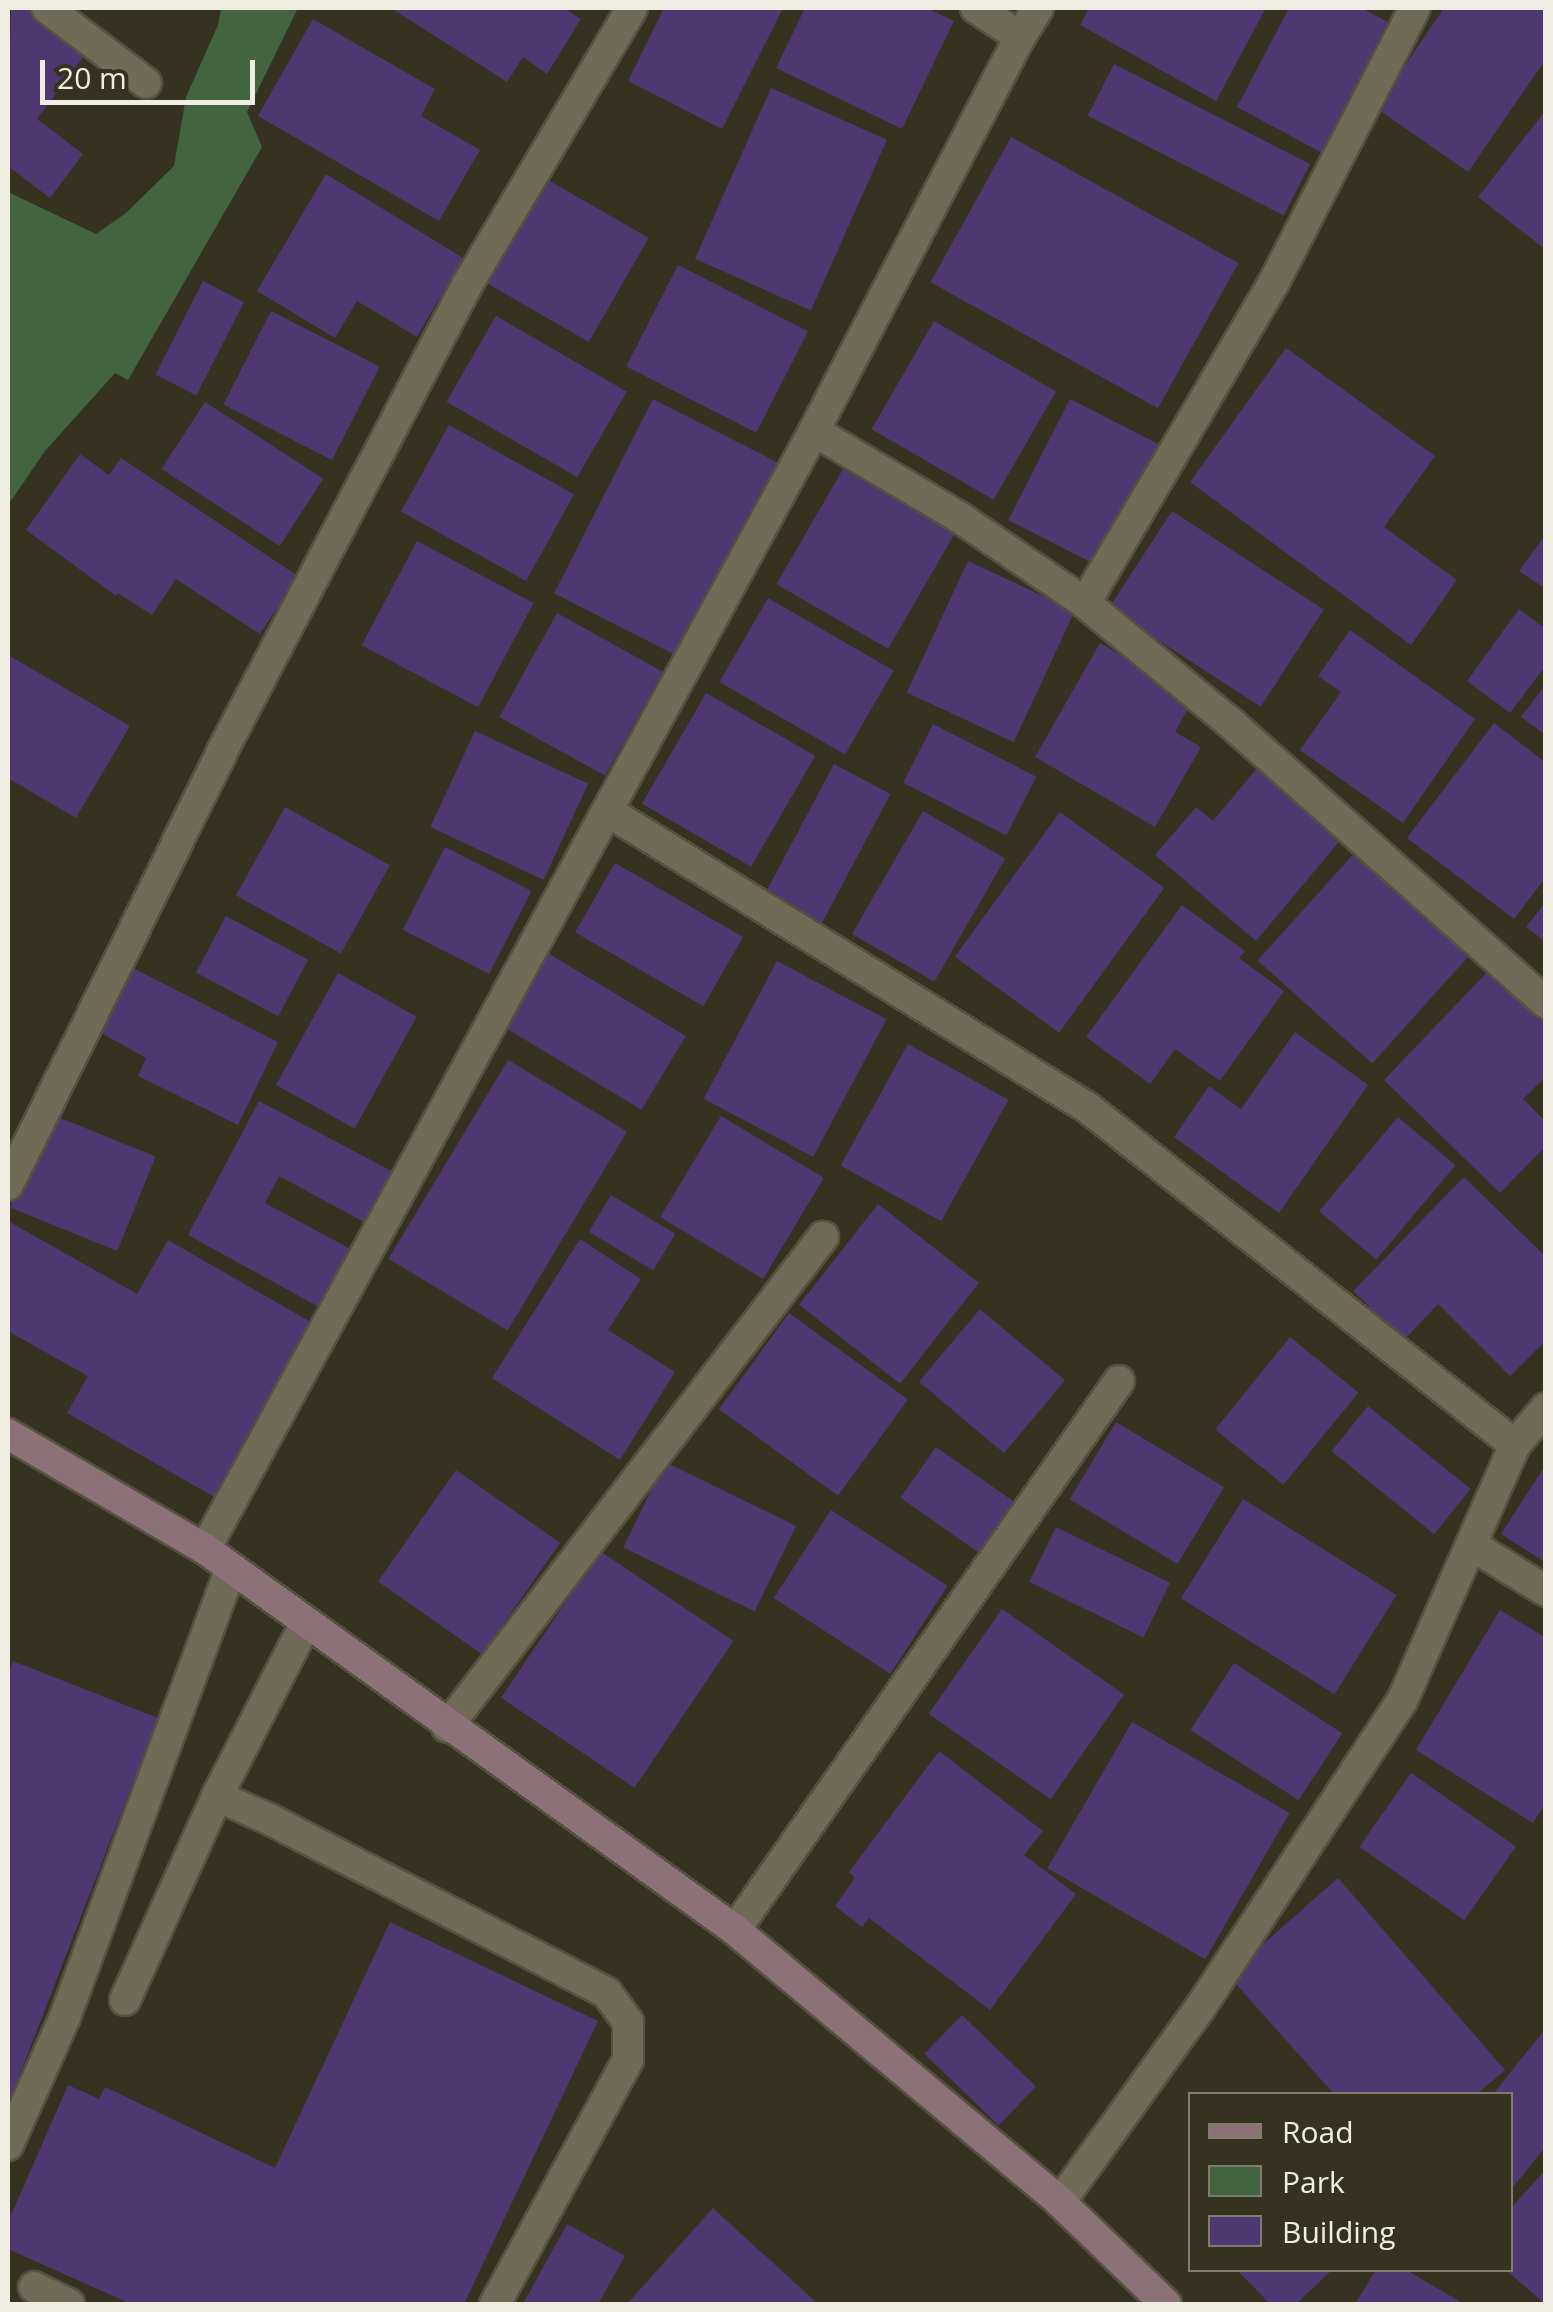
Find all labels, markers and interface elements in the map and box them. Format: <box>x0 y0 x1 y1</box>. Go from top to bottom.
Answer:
scale bar <box>45 40 260 102</box>
text: 20 m <box>57 57 127 98</box>
legend <box>1188 2092 1513 2272</box>
text: Road <box>1282 2111 1354 2152</box>
text: Park <box>1282 2161 1345 2202</box>
text: Building <box>1282 2211 1396 2252</box>

